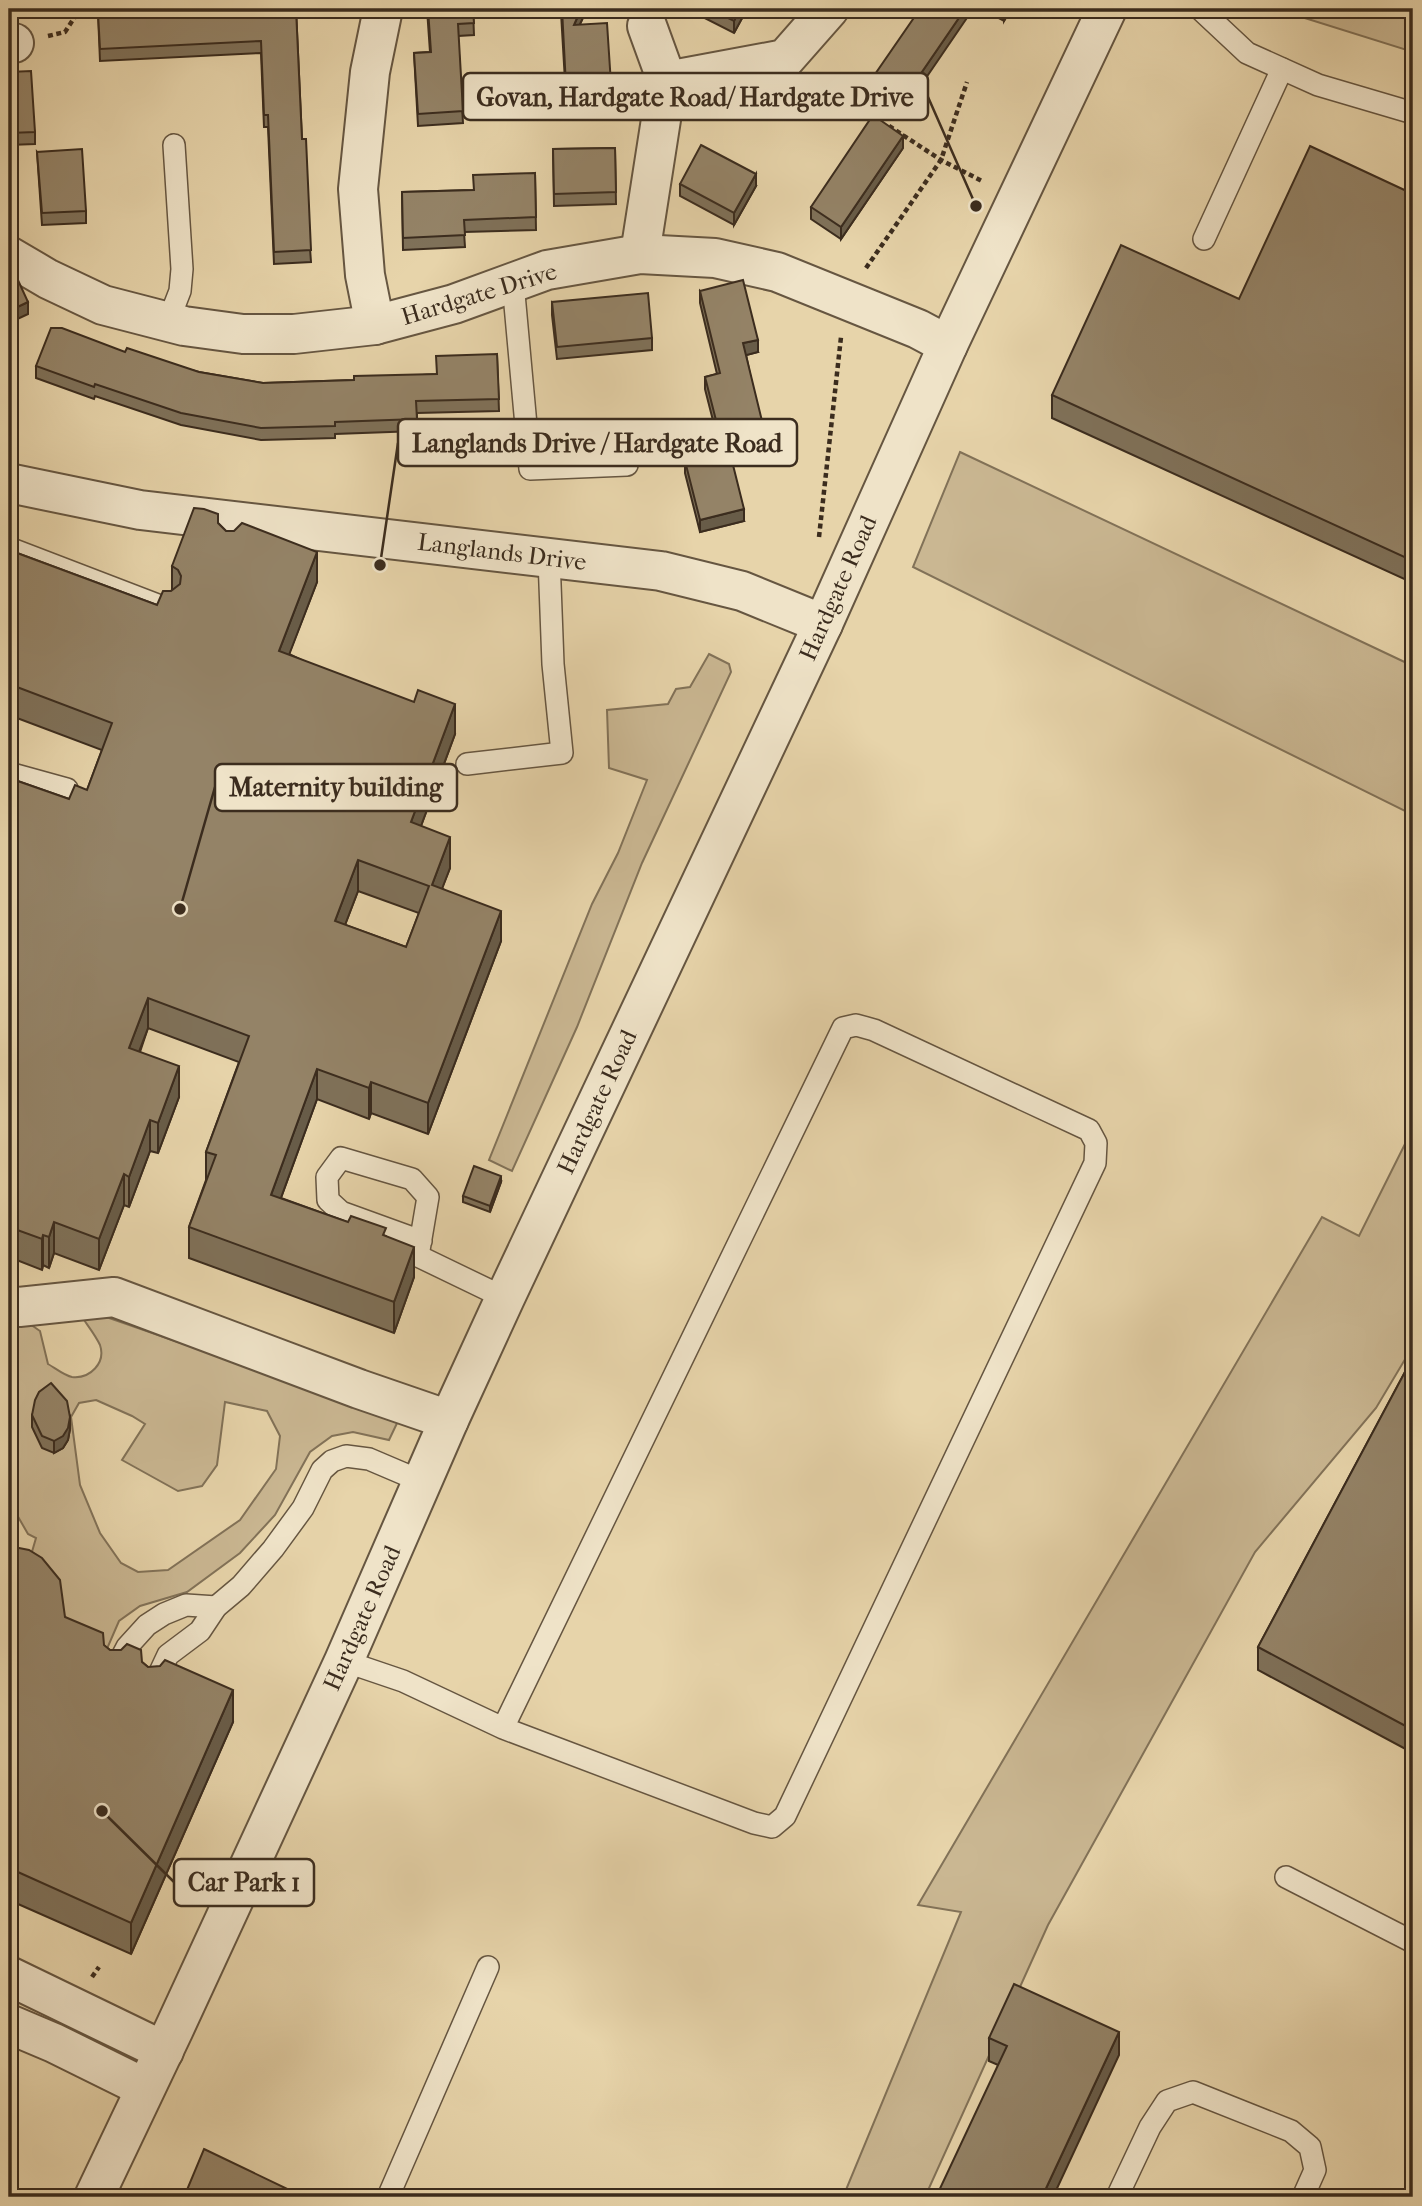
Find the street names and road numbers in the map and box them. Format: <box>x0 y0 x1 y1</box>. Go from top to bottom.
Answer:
street label: Hardgate Drive <box>398 257 560 331</box>
street label: Hardgate Road <box>793 510 883 665</box>
street label: Langlands Drive <box>416 528 588 576</box>
street label: Hardgate Road <box>551 1025 643 1179</box>
street label: Hardgate Road <box>317 1540 407 1695</box>

